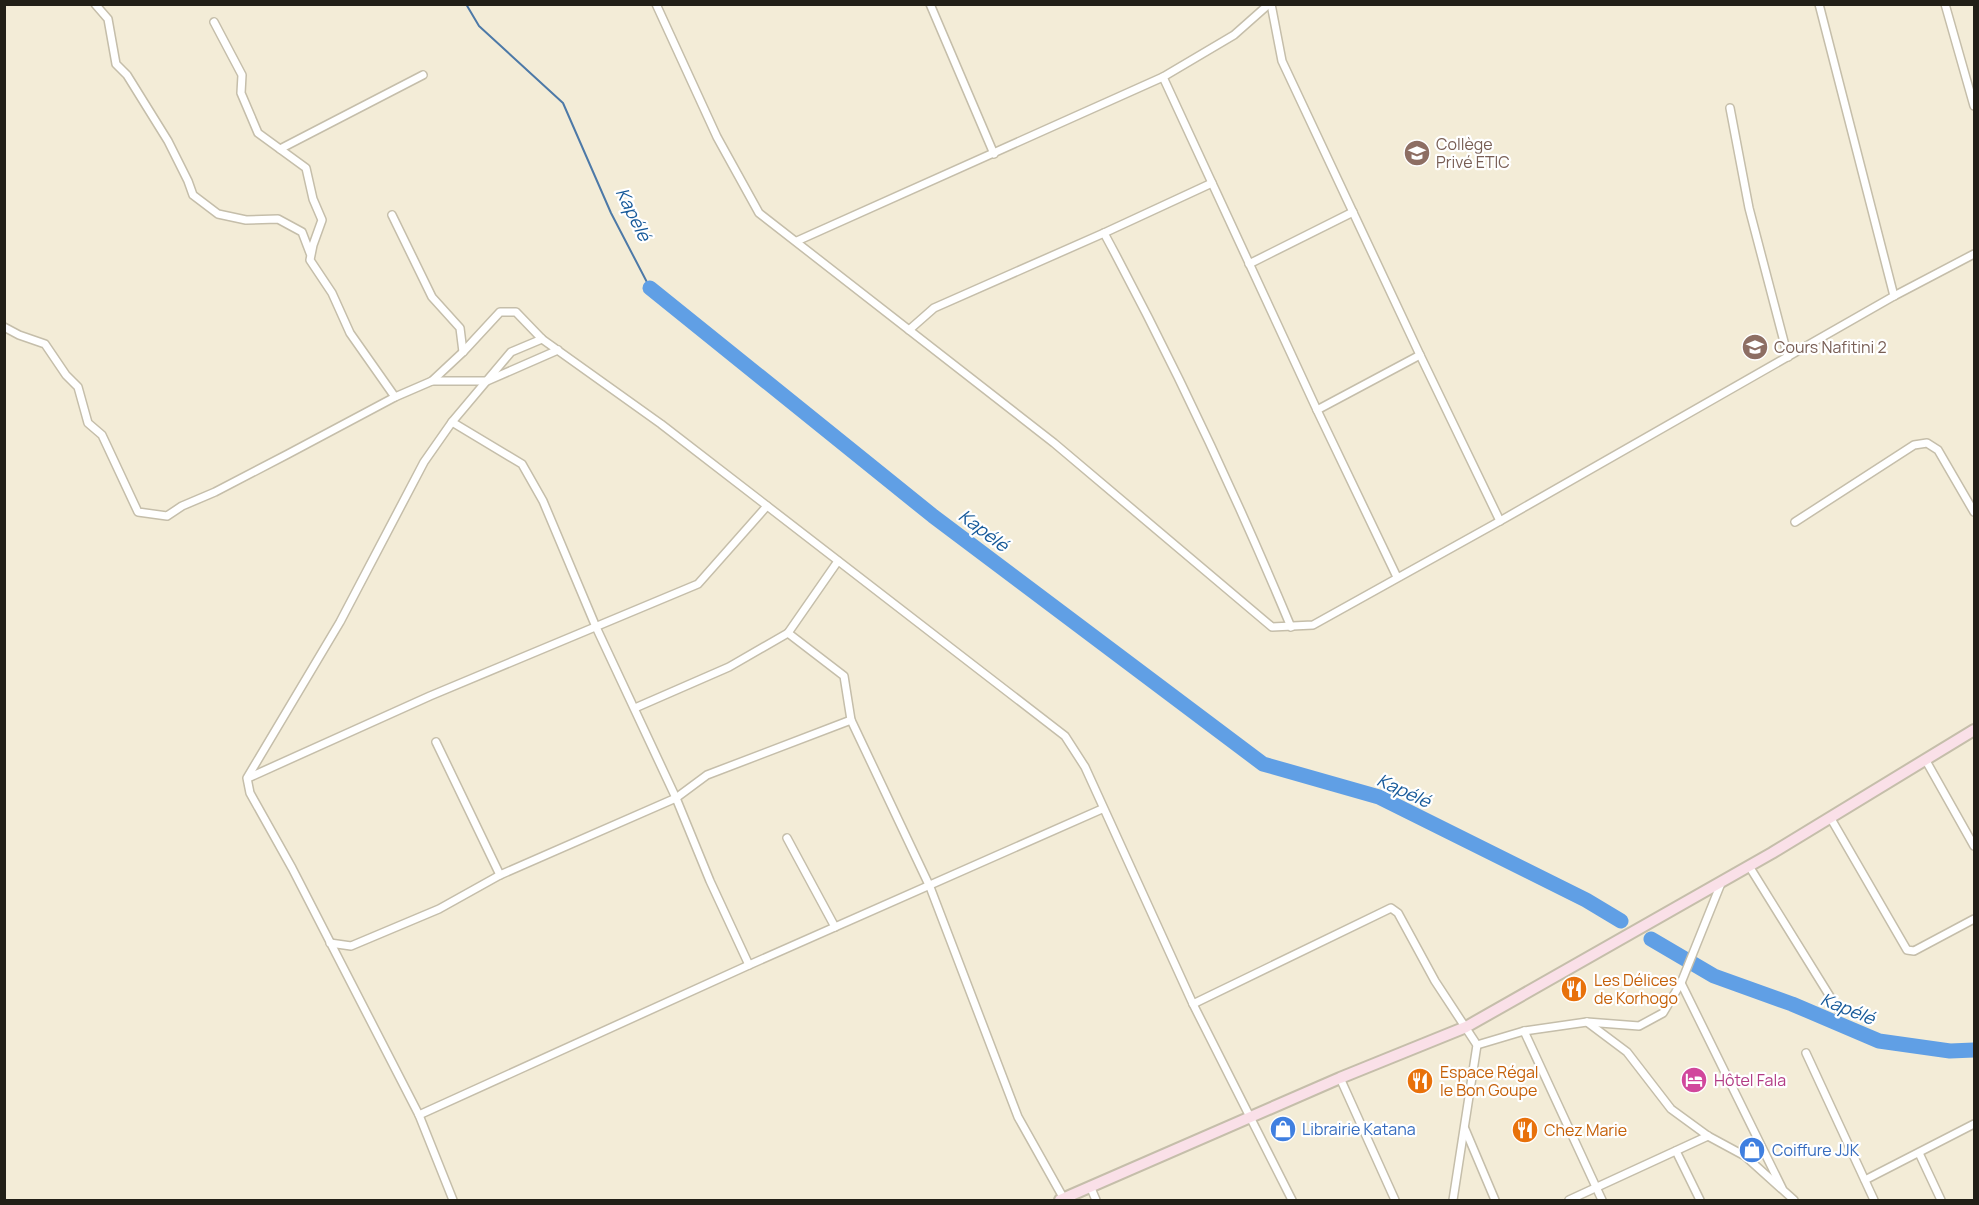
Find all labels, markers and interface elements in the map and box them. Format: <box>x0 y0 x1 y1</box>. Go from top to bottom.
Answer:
place label: Collège Privé ETIC <box>1436 133 1510 173</box>
school or university icon: Collège Privé ETIC <box>1402 138 1432 168</box>
water label: Kapélé <box>611 183 658 246</box>
school or university icon: Cours Nafitini 2 <box>1740 332 1770 362</box>
place label: Cours Nafitini 2 <box>1774 336 1887 358</box>
water label: Kapélé <box>954 503 1015 557</box>
water label: Kapélé <box>1373 767 1436 813</box>
place label: Les Délices de Korhogo <box>1594 969 1678 1009</box>
restaurant icon: Les Délices de Korhogo <box>1559 974 1589 1004</box>
water label: Kapélé <box>1817 986 1880 1030</box>
place label: Espace Régal le Bon Goupe <box>1440 1061 1539 1101</box>
hotel icon: Hôtel Fala <box>1679 1065 1709 1095</box>
restaurant icon: Espace Régal le Bon Goupe <box>1405 1066 1435 1096</box>
place label: Hôtel Fala <box>1714 1069 1786 1091</box>
shop icon: Librairie Katana <box>1268 1114 1298 1144</box>
restaurant icon: Chez Marie <box>1510 1115 1540 1145</box>
place label: Librairie Katana <box>1302 1118 1416 1140</box>
place label: Chez Marie <box>1544 1119 1627 1141</box>
shop icon: Coiffure JJK <box>1737 1135 1767 1165</box>
place label: Coiffure JJK <box>1772 1139 1860 1161</box>

